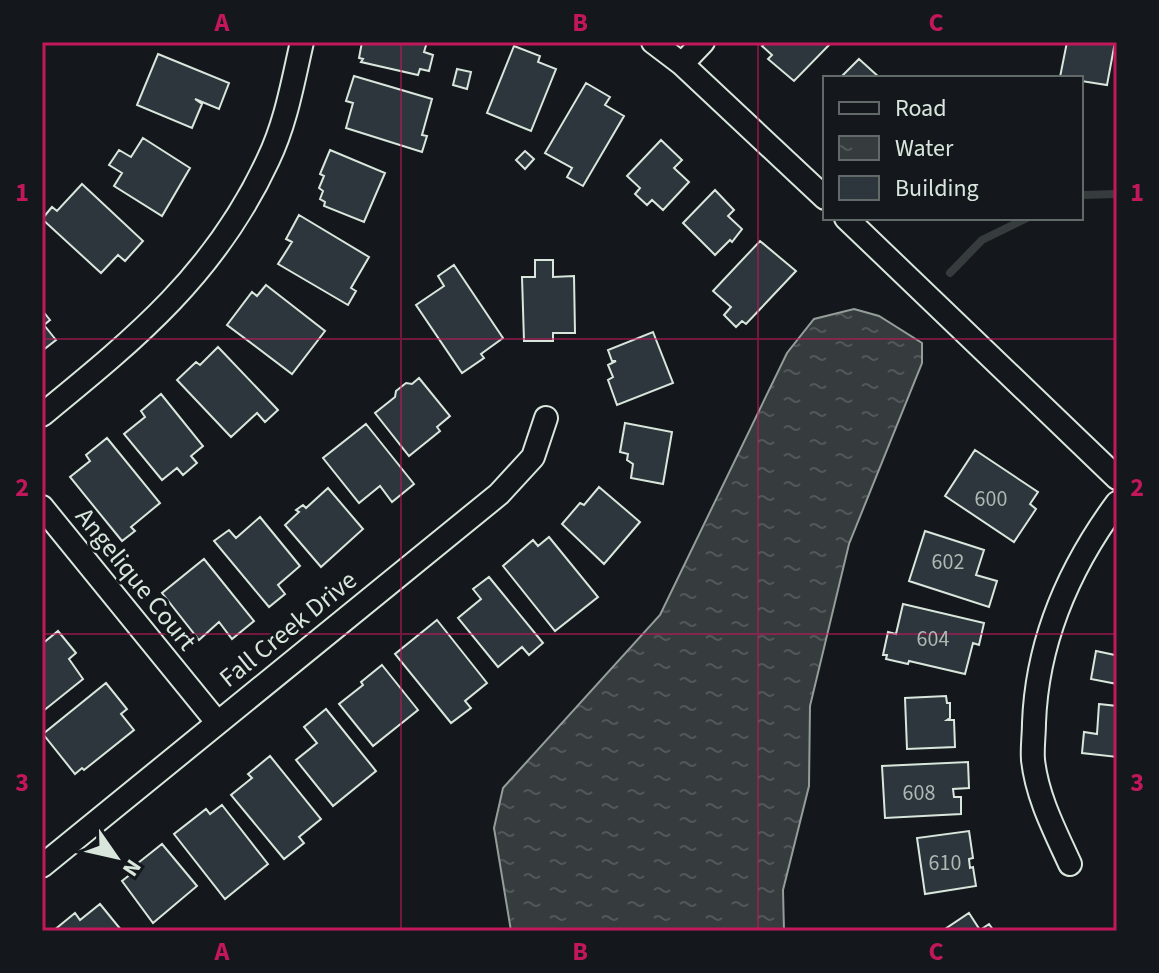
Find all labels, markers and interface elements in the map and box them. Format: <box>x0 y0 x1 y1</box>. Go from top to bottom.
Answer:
text: A <box>214 4 231 41</box>
text: B <box>572 4 588 41</box>
text: C <box>928 4 944 41</box>
legend <box>823 76 1083 220</box>
text: Road <box>895 91 947 126</box>
text: Water <box>895 131 954 166</box>
text: Building <box>895 171 979 206</box>
text: 1 <box>15 174 29 211</box>
text: 1 <box>1130 174 1144 211</box>
text: 2 <box>15 469 29 506</box>
text: 2 <box>1130 469 1144 506</box>
house number: 600 <box>975 483 1007 515</box>
street label: Angelique Court <box>67 500 205 659</box>
house number: 602 <box>932 546 964 578</box>
street label: Fall Creek Drive <box>211 562 365 696</box>
house number: 604 <box>917 623 949 655</box>
text: 3 <box>15 764 29 801</box>
text: 3 <box>1130 764 1144 801</box>
house number: 608 <box>903 777 935 809</box>
north arrow <box>76 817 156 897</box>
house number: 610 <box>929 847 961 879</box>
text: N <box>114 853 149 883</box>
text: A <box>214 933 231 970</box>
text: B <box>572 933 588 970</box>
text: C <box>928 933 944 970</box>

